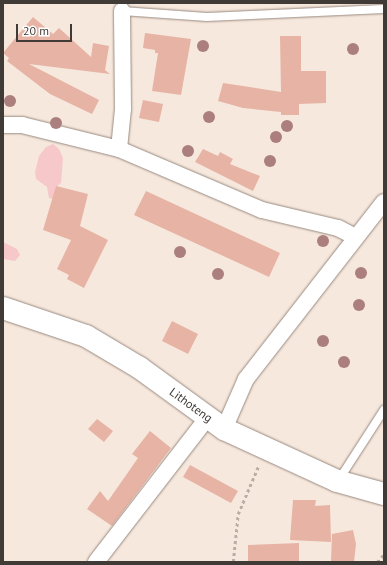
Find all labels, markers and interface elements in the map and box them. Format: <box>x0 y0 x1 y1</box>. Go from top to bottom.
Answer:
scale bar <box>18 16 74 42</box>
text: 20 m <box>23 23 49 38</box>
street label: Lithoteng <box>167 385 215 425</box>

